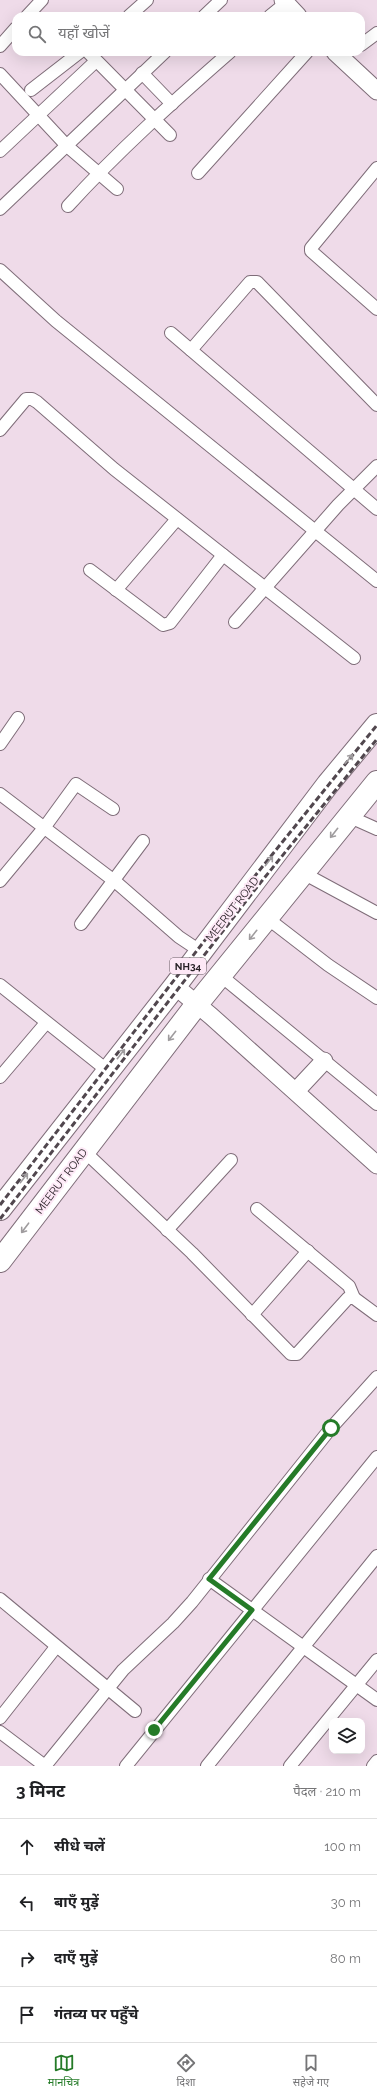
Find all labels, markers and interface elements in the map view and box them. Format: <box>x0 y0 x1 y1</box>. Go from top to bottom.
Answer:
search box <box>12 12 365 56</box>
icon: search <box>26 23 48 45</box>
text: यहाँ खोजें <box>58 24 110 42</box>
one-way arrow <box>344 754 353 764</box>
one-way arrow <box>330 828 339 839</box>
one-way arrow <box>264 856 273 867</box>
street label: MEERUT ROAD <box>203 874 262 944</box>
one-way arrow <box>248 929 257 940</box>
road number: NH34 <box>170 958 206 974</box>
one-way arrow <box>168 1031 176 1042</box>
one-way arrow <box>117 1048 126 1059</box>
street label: MEERUT ROAD <box>33 1146 90 1216</box>
one-way arrow <box>20 1172 28 1183</box>
one-way arrow <box>20 1223 29 1234</box>
route start <box>322 1419 340 1437</box>
map controls <box>329 1718 365 1754</box>
button: layers <box>329 1718 365 1754</box>
route end <box>145 1721 163 1739</box>
text: 3 मिनट <box>16 1781 65 1801</box>
text: पैदल · 210 m <box>293 1784 361 1799</box>
icon: ahead <box>16 1836 38 1858</box>
text: सीधे चलें <box>54 1837 105 1855</box>
text: 100 m <box>324 1839 361 1854</box>
icon: left <box>16 1892 38 1914</box>
text: बाएँ मुड़ें <box>54 1893 99 1911</box>
text: 30 m <box>331 1895 361 1910</box>
icon: right <box>16 1948 38 1970</box>
text: दाएँ मुड़ें <box>54 1949 98 1967</box>
text: 80 m <box>330 1951 361 1966</box>
icon: arrive <box>16 2004 38 2026</box>
text: गंतव्य पर पहुँचे <box>54 2005 138 2023</box>
tab: मानचित्र <box>48 2052 79 2090</box>
tab: दिशा <box>175 2052 197 2090</box>
tab: सहेजे गए <box>293 2052 329 2090</box>

